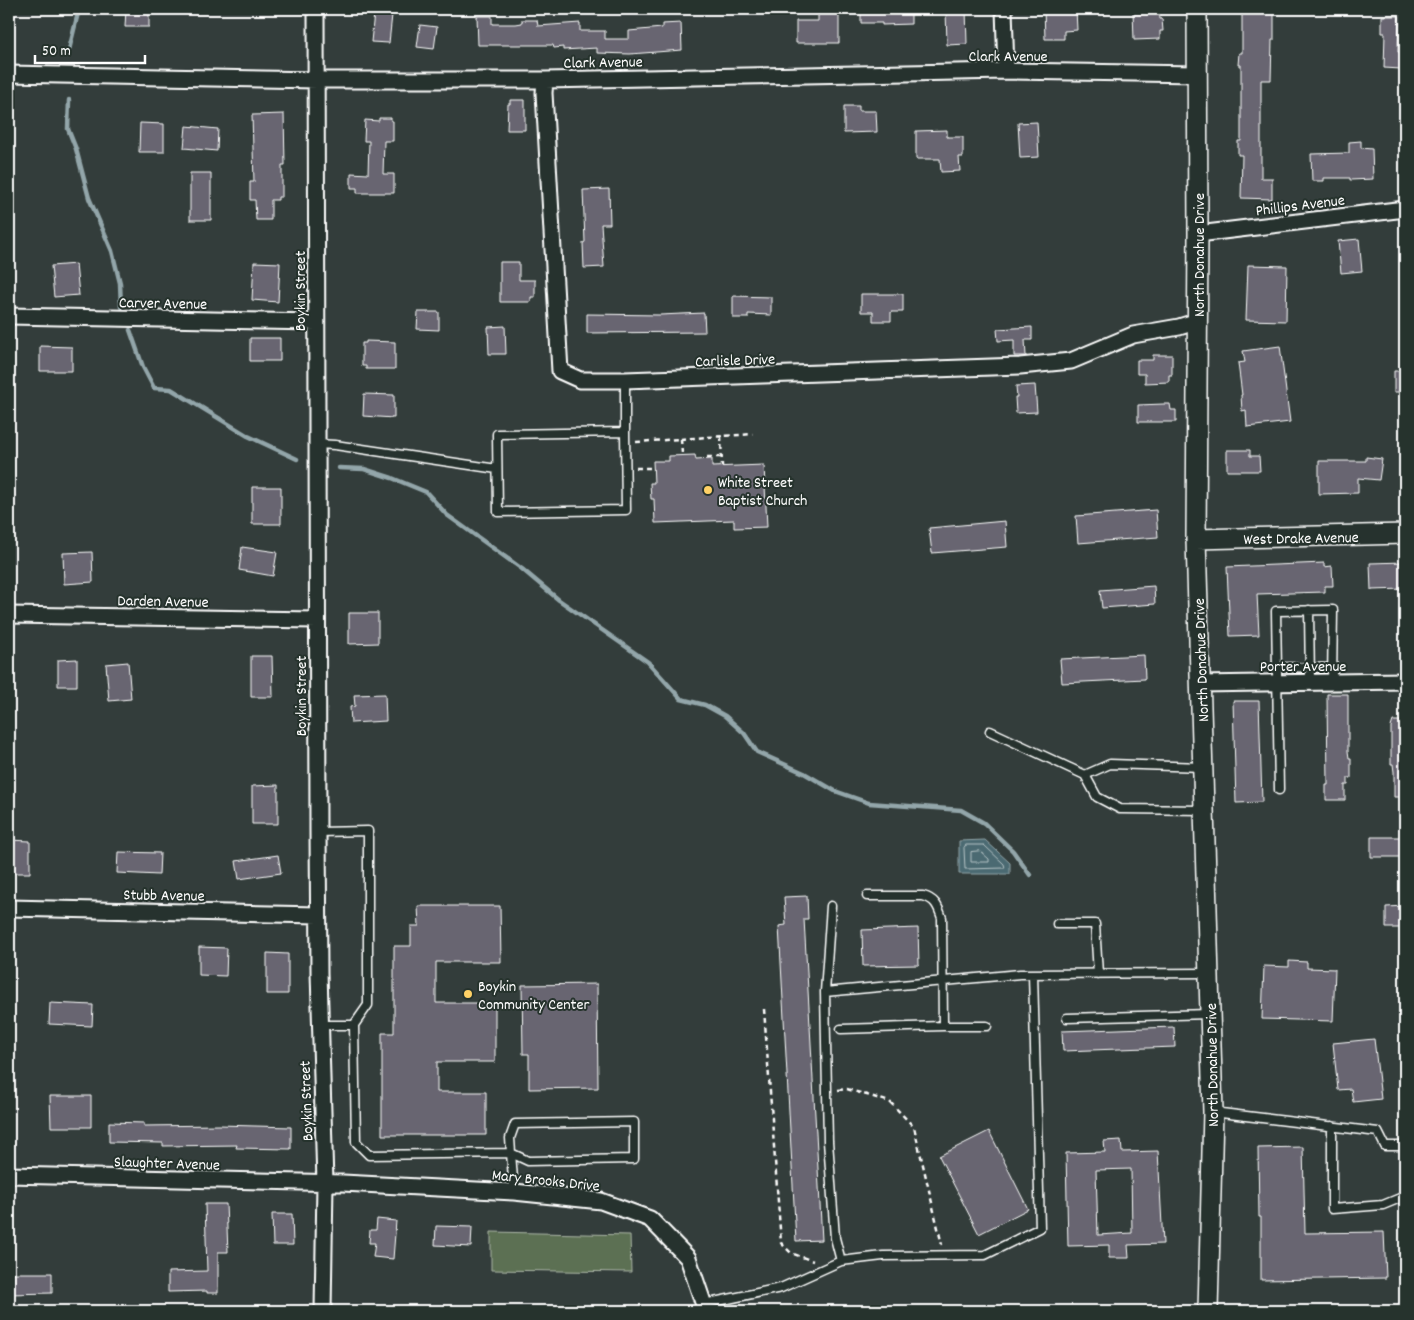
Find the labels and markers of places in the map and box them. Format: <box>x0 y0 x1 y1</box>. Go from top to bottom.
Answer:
place label: White Street Baptist Church <box>718 472 807 513</box>
marker: White Street Baptist Church <box>702 484 714 496</box>
place label: Boykin Community Center <box>478 976 590 1017</box>
marker: Boykin Community Center <box>462 988 474 1000</box>

